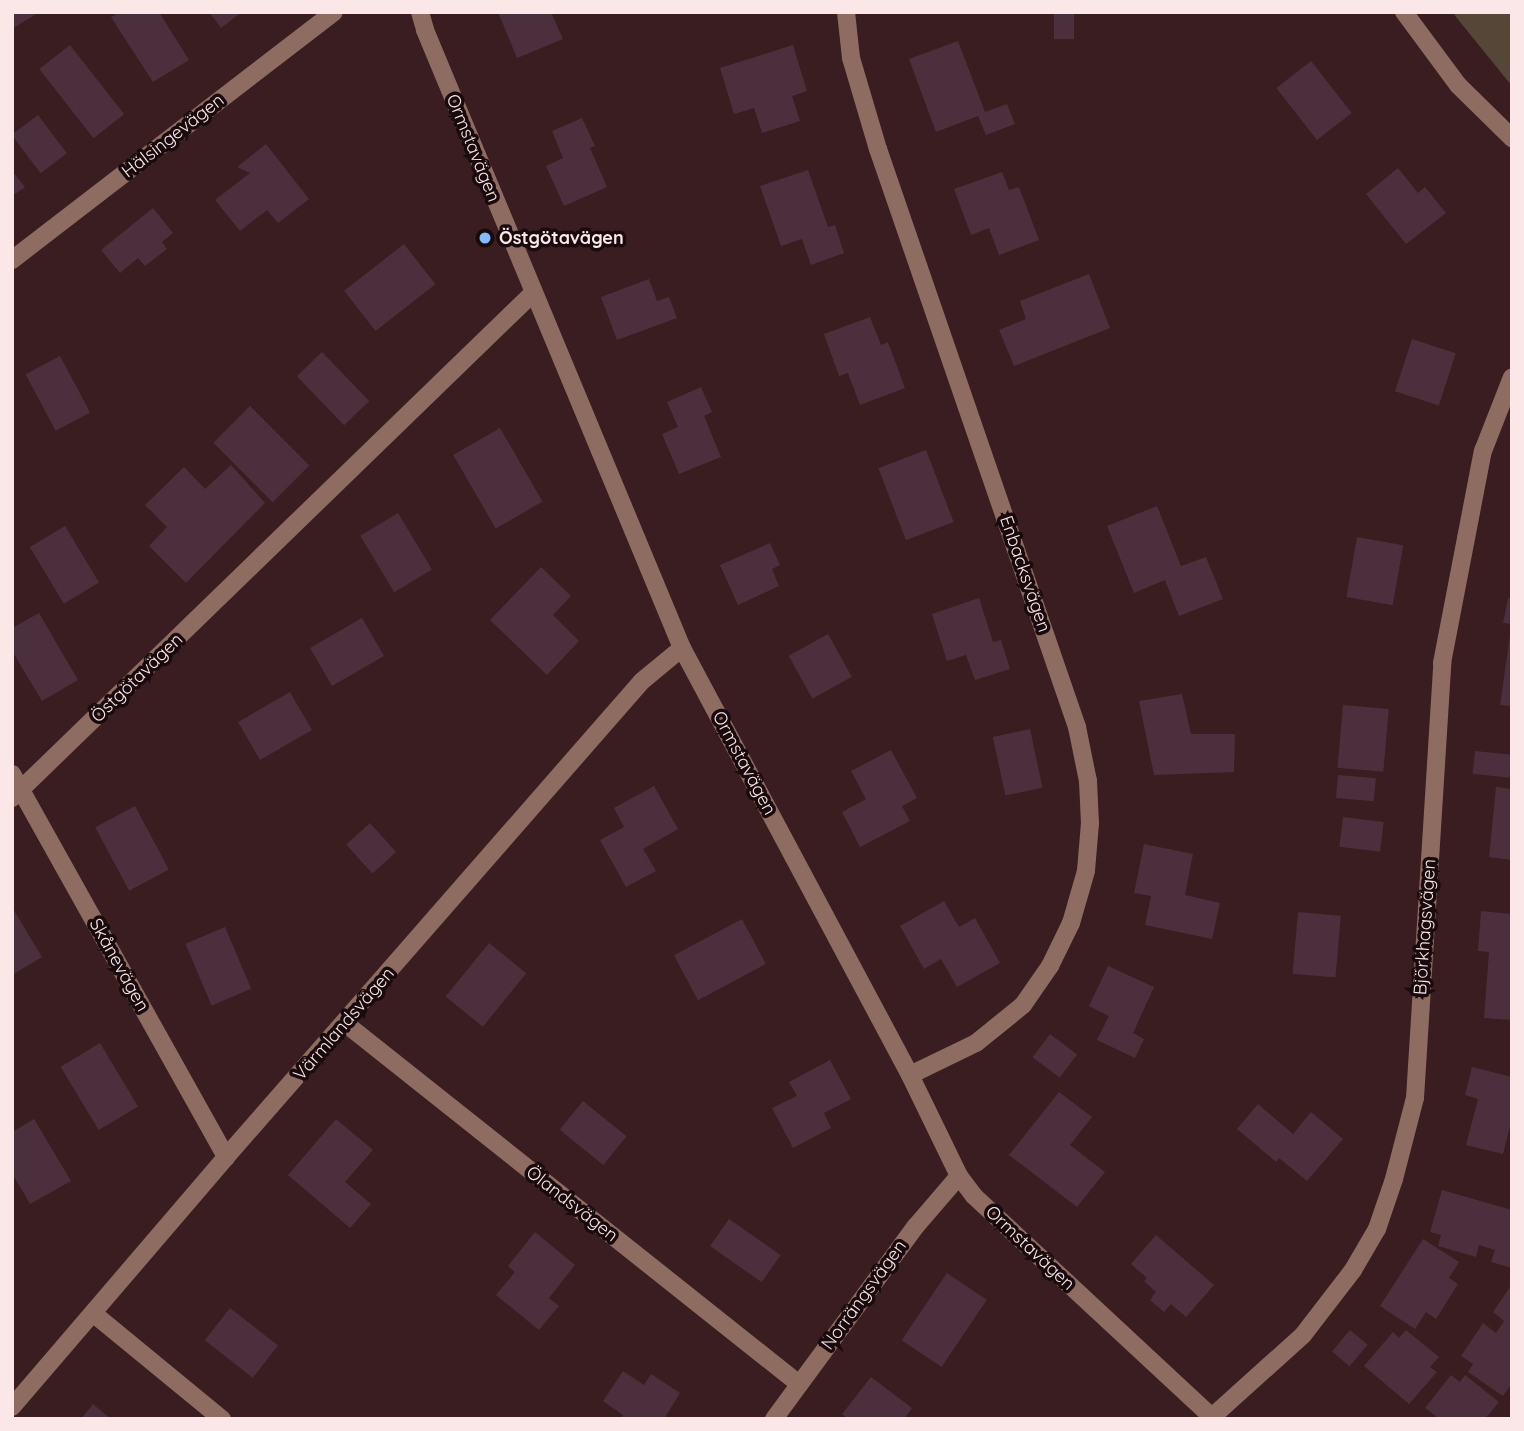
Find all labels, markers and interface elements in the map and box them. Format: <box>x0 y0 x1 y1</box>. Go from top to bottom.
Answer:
street label: Hälsingevägen <box>118 89 228 183</box>
street label: Ormstavägen <box>442 91 504 205</box>
place label: Östgötavägen <box>499 227 624 249</box>
marker: Östgötavägen <box>477 230 493 246</box>
street label: Enbacksvägen <box>995 513 1055 635</box>
street label: Östgötavägen <box>87 629 187 727</box>
street label: Ormstavägen <box>708 708 780 818</box>
street label: Björkhagsvägen <box>1409 858 1441 996</box>
street label: Skånevägen <box>85 915 153 1015</box>
street label: Värmlandsvägen <box>289 963 399 1085</box>
street label: Ölandsvägen <box>522 1161 622 1247</box>
street label: Ormstavägen <box>981 1201 1079 1295</box>
street label: Norrängsvägen <box>817 1236 911 1354</box>

